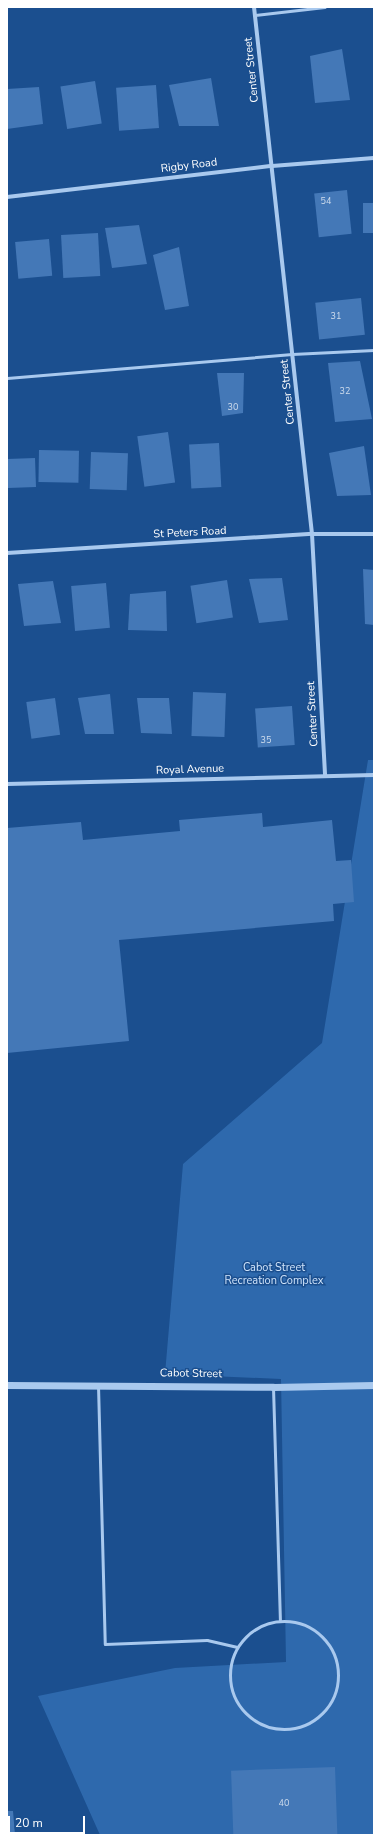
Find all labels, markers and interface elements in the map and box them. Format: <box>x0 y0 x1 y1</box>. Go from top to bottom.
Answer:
street label: Center Street <box>242 37 262 103</box>
street label: Rigby Road <box>160 156 218 176</box>
house number: 54 <box>321 196 331 206</box>
house number: 31 <box>331 311 341 321</box>
street label: Center Street <box>278 359 298 425</box>
house number: 32 <box>340 386 350 396</box>
house number: 30 <box>228 402 238 412</box>
street label: St Peters Road <box>153 524 227 542</box>
street label: Center Street <box>305 681 321 747</box>
house number: 35 <box>261 735 271 745</box>
street label: Royal Avenue <box>156 762 224 778</box>
park label: Cabot Street Recreation Complex <box>224 1262 324 1288</box>
street label: Cabot Street <box>160 1367 222 1381</box>
house number: 40 <box>279 1798 289 1808</box>
scale bar <box>10 1808 87 1834</box>
text: 20 m <box>15 1815 43 1831</box>

